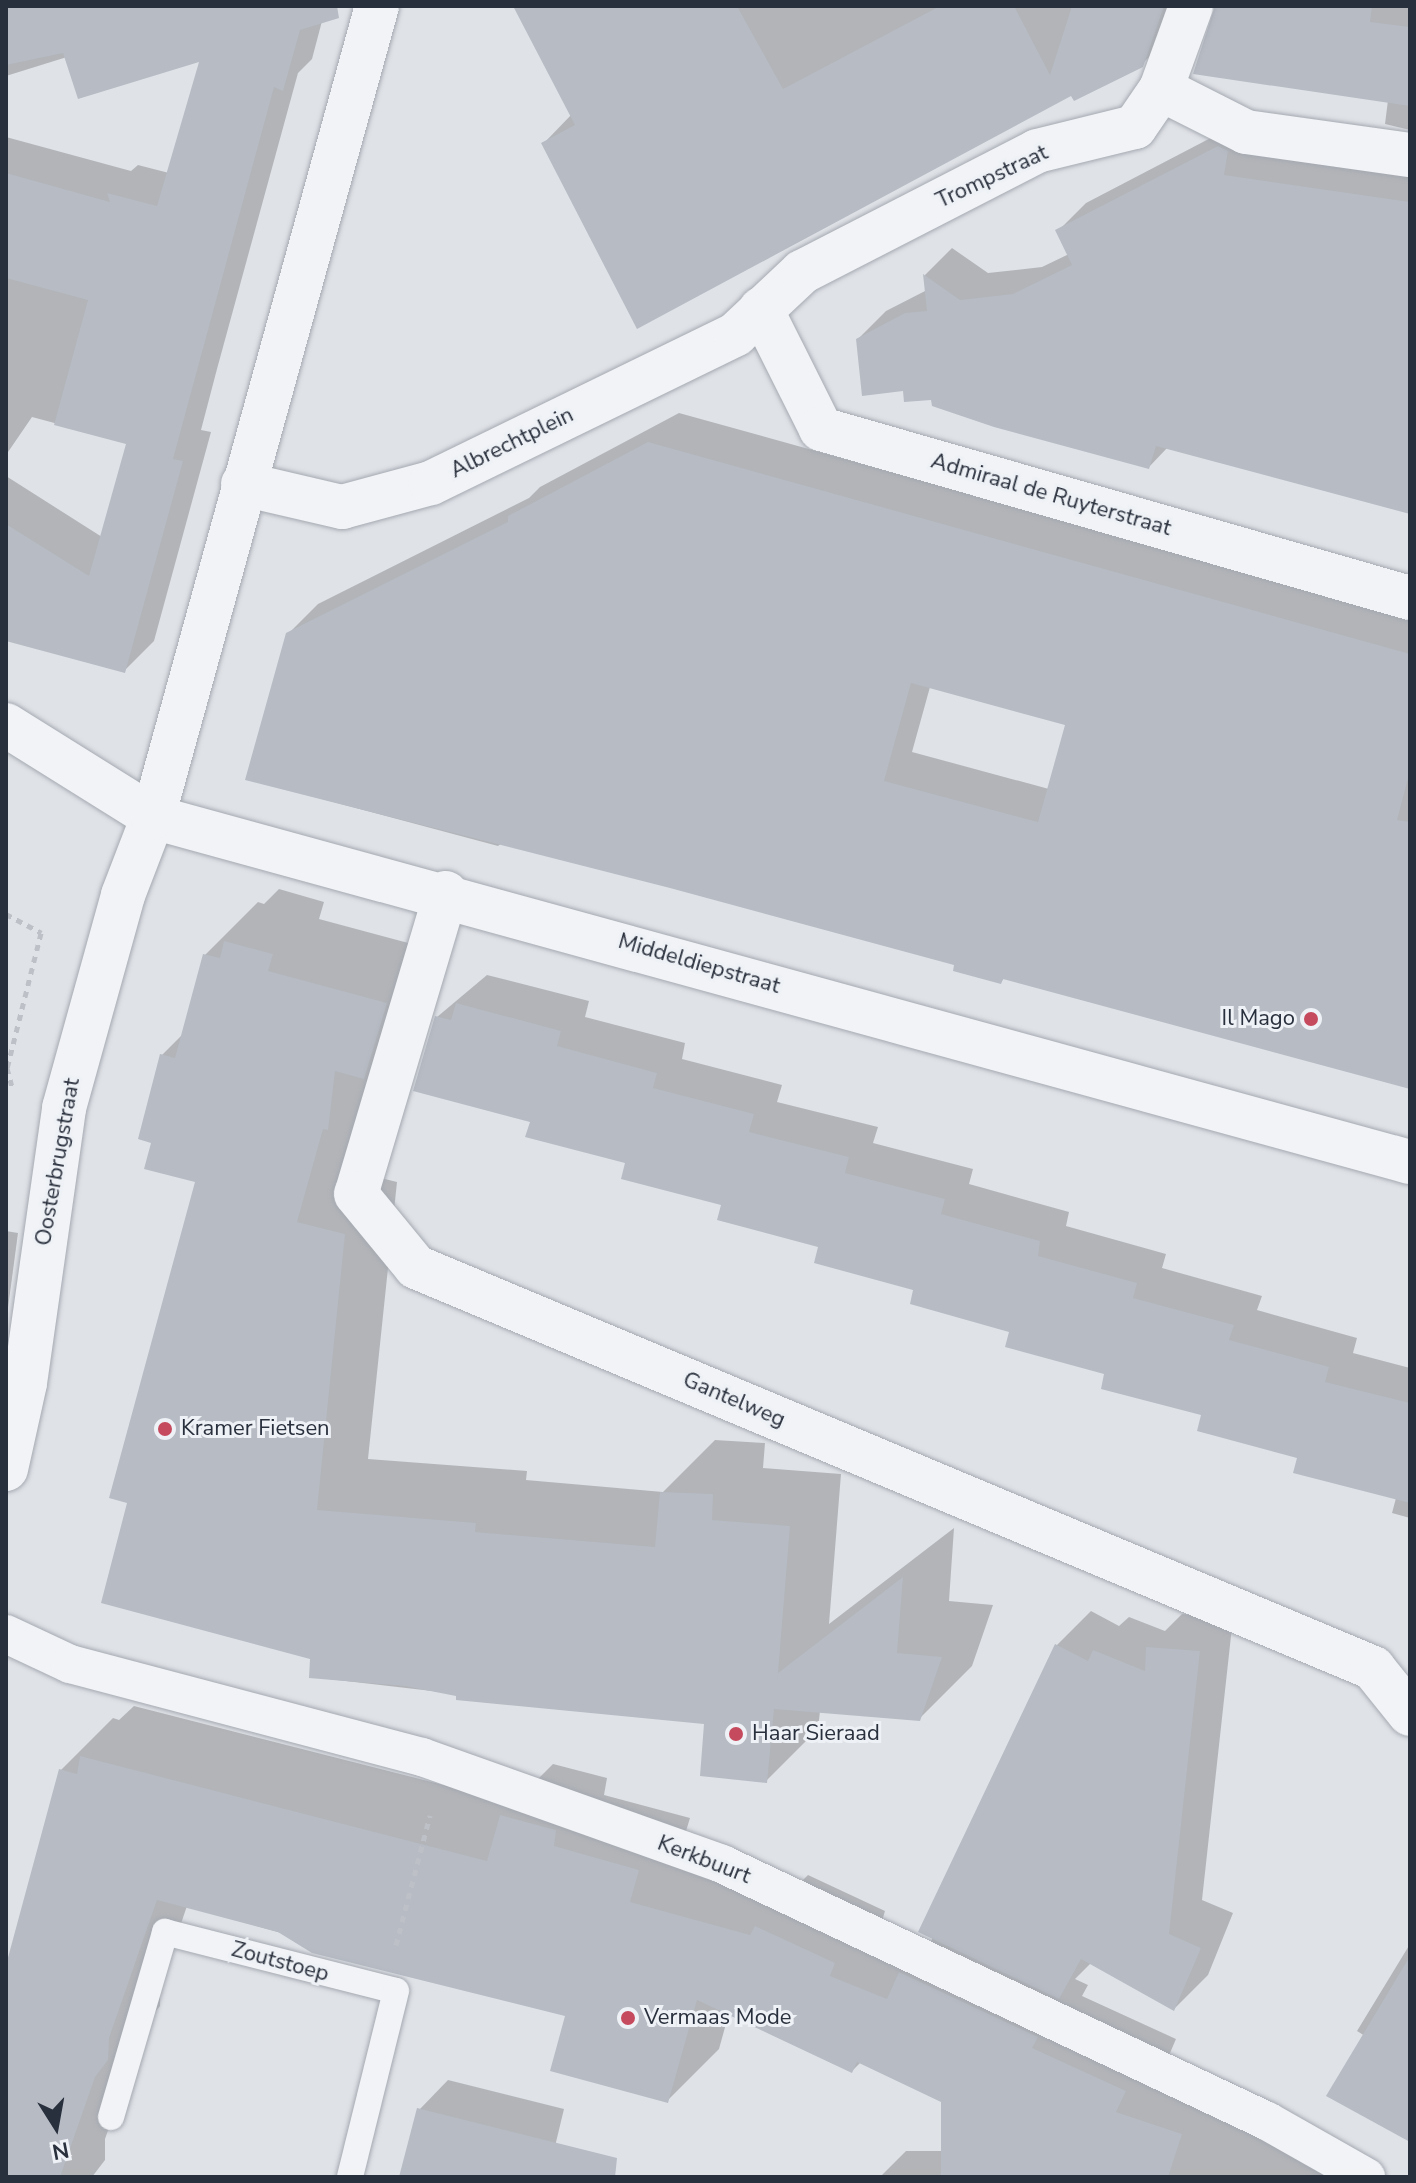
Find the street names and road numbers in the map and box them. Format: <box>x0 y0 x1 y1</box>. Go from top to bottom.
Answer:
street label: Trompstraat <box>932 140 1052 214</box>
street label: Albrechtplein <box>446 402 578 484</box>
street label: Admiraal de Ruyterstraat <box>928 448 1174 542</box>
street label: Middeldiepstraat <box>615 928 783 1000</box>
street label: Oosterbrugstraat <box>30 1076 86 1248</box>
street label: Gantelweg <box>679 1367 789 1433</box>
street label: Kerkbuurt <box>654 1830 754 1890</box>
street label: Zoutstoep <box>228 1936 332 1988</box>

